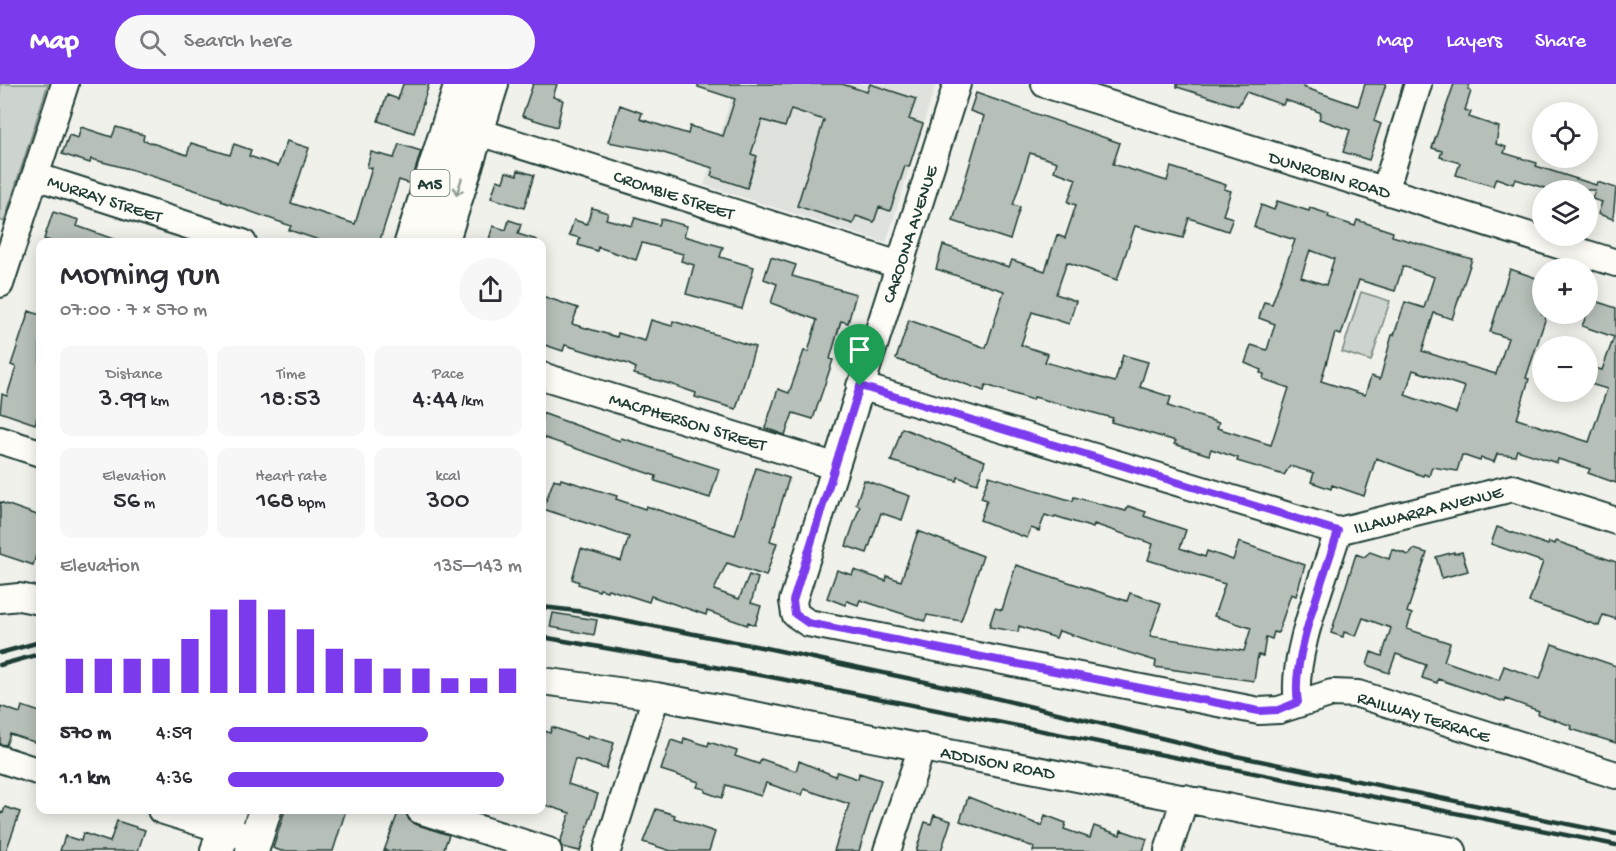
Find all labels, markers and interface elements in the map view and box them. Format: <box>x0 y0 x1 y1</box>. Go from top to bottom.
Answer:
search box <box>115 15 535 69</box>
text: Map <box>30 26 79 59</box>
icon: search <box>136 26 169 59</box>
text: Search here <box>184 29 292 55</box>
text: Map <box>1377 30 1413 55</box>
text: Layers <box>1446 30 1502 55</box>
text: Share <box>1535 30 1586 55</box>
map controls <box>1532 102 1598 402</box>
button: locate <box>1532 102 1598 168</box>
street label: DUNROBIN ROAD <box>1265 148 1393 205</box>
street label: CAROONA AVENUE <box>879 163 944 306</box>
street label: CROMBIE STREET <box>610 167 737 226</box>
road number: A15 <box>410 170 450 196</box>
street label: MURRAY STREET <box>44 172 165 229</box>
one-way arrow <box>453 177 464 196</box>
button: layers <box>1532 180 1598 246</box>
text: Morning run <box>60 258 220 296</box>
button: share <box>459 258 522 321</box>
button: + <box>1532 258 1598 324</box>
text: 07:00 · 7 × 570 m <box>60 300 207 323</box>
pin <box>834 324 885 386</box>
icon: arrive <box>843 333 876 366</box>
button: − <box>1532 336 1598 402</box>
text: Distance <box>106 366 162 385</box>
text: Time <box>276 366 306 385</box>
text: Pace <box>432 366 464 385</box>
text: 3.99 <box>99 385 147 416</box>
text: 18:53 <box>261 385 321 416</box>
text: 4:44 <box>412 385 457 416</box>
street label: MACPHERSON STREET <box>606 390 769 458</box>
text: km <box>147 393 169 412</box>
text: /km <box>457 393 484 412</box>
text: Elevation <box>102 468 166 487</box>
text: Heart rate <box>255 468 327 487</box>
text: kcal <box>436 468 460 487</box>
street label: ILLAWARRA AVENUE <box>1352 483 1506 540</box>
text: 56 <box>113 487 140 518</box>
text: 168 <box>256 487 294 518</box>
text: 300 <box>426 487 470 518</box>
text: m <box>140 495 155 514</box>
text: bpm <box>294 495 326 514</box>
text: Elevation <box>60 556 140 579</box>
text: 135–143 m <box>434 556 522 579</box>
street label: RAILWAY TERRACE <box>1354 688 1493 749</box>
text: 570 m <box>60 723 111 746</box>
text: 4:59 <box>156 723 192 746</box>
street label: ADDISON ROAD <box>938 743 1057 786</box>
text: 1.1 km <box>60 768 110 791</box>
text: 4:36 <box>156 768 192 791</box>

